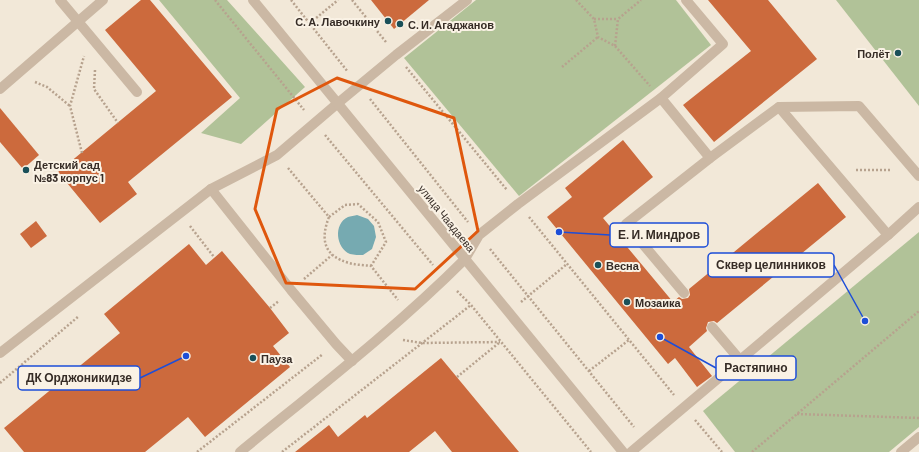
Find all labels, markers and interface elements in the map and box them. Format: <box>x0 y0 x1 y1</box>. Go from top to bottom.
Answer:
place label: С. А. Лавочкину <box>295 15 381 28</box>
marker: С. А. Лавочкину <box>383 16 393 26</box>
place label: С. И. Агаджанов <box>408 18 494 31</box>
marker: С. И. Агаджанов <box>395 19 405 29</box>
place label: Полёт <box>857 47 891 60</box>
marker: Полёт <box>893 48 903 58</box>
place label: Детский сад №83 корпус 1 <box>34 158 104 184</box>
marker: Детский сад №83 корпус 1 <box>21 165 31 175</box>
street label: улица Чаадаева <box>416 182 479 255</box>
callout: Е. И. Миндров <box>610 223 708 247</box>
text: Е. И. Миндров <box>618 227 700 242</box>
callout: Сквер целинников <box>708 253 834 277</box>
text: Сквер целинников <box>716 257 826 272</box>
place label: Весна <box>606 259 640 272</box>
marker: Весна <box>593 260 603 270</box>
place label: Мозаика <box>635 296 681 309</box>
marker: Мозаика <box>622 297 632 307</box>
place label: Пауза <box>261 352 293 365</box>
marker: Пауза <box>248 353 258 363</box>
callout: Растяпино <box>716 356 796 380</box>
text: Растяпино <box>724 360 788 374</box>
callout: ДК Орджоникидзе <box>18 366 140 390</box>
text: ДК Орджоникидзе <box>26 370 132 385</box>

